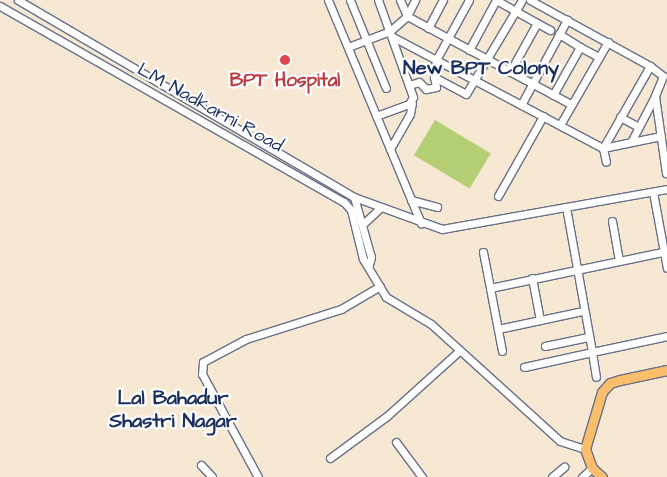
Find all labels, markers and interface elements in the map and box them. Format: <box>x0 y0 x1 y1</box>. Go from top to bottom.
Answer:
marker: BPT Hospital <box>278 53 292 67</box>
district label: New BPT Colony <box>403 56 559 80</box>
street label: LM Nadkarni Road <box>133 58 287 158</box>
place label: BPT Hospital <box>230 70 340 92</box>
district label: Lal Bahadur Shastri Nagar <box>109 387 237 434</box>

